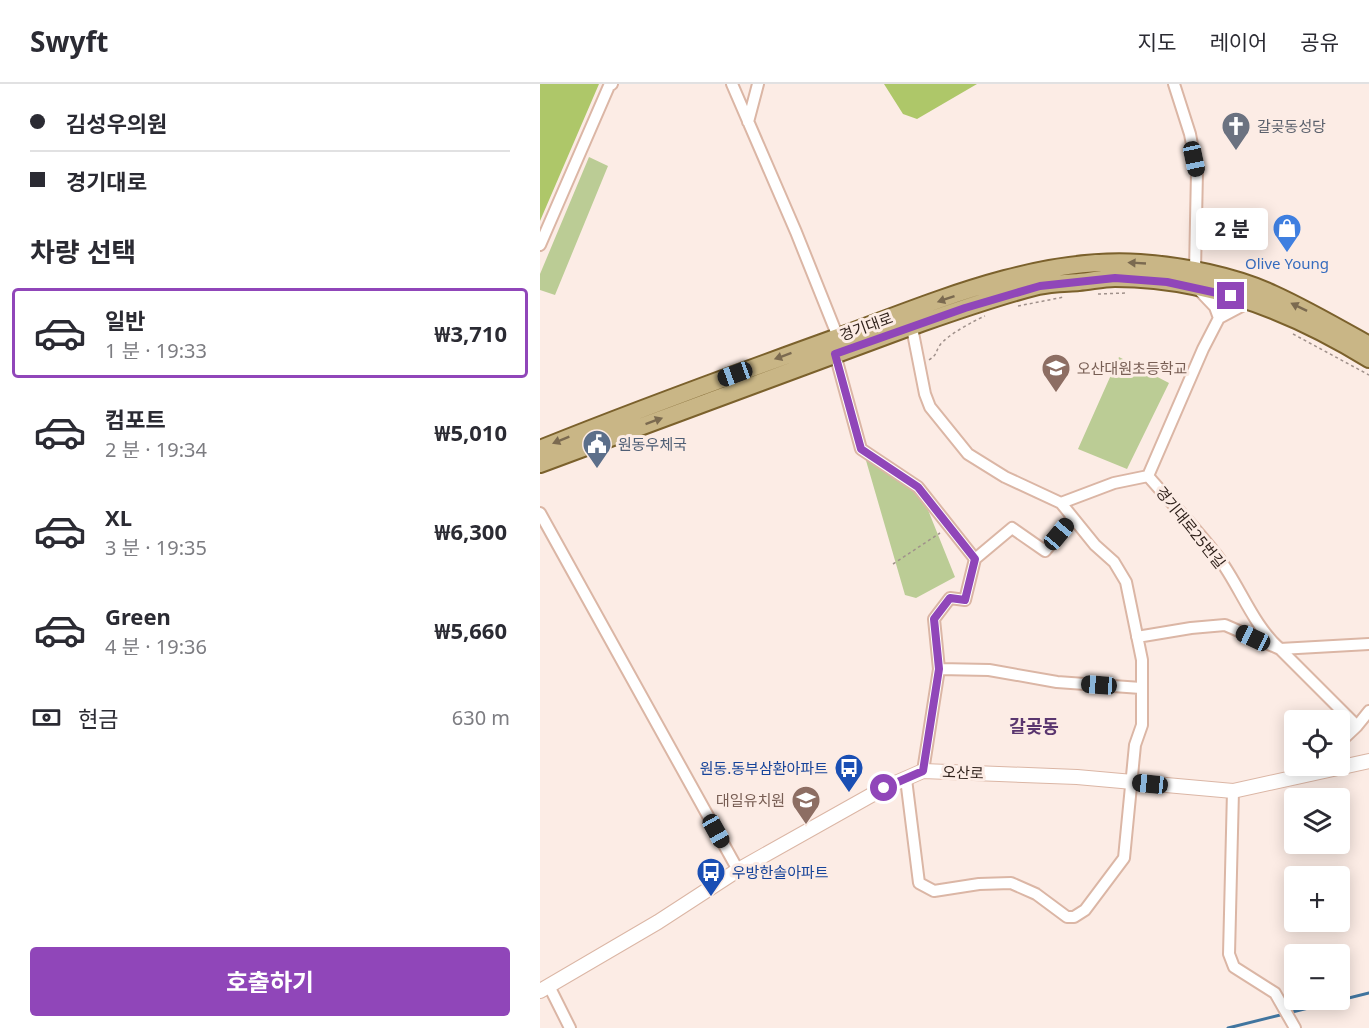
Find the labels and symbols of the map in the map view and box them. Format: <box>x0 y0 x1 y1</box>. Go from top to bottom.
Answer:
church icon: 갈곶동성당 <box>1220 110 1252 152</box>
place label: 갈곶동성당 <box>1257 116 1326 136</box>
car <box>1181 140 1207 178</box>
callout: 2 분 <box>1195 209 1267 251</box>
shop icon: Olive Young <box>1271 212 1303 254</box>
place label: Olive Young <box>1245 253 1329 273</box>
one-way arrow <box>1127 259 1146 268</box>
route end <box>1217 282 1244 309</box>
one-way arrow <box>937 294 955 304</box>
one-way arrow <box>1291 302 1308 311</box>
street label: 경기대로 <box>837 307 895 345</box>
one-way arrow <box>774 352 792 362</box>
school or university icon: 오산대원초등학교 <box>1040 352 1072 394</box>
place label: 오산대원초등학교 <box>1077 358 1187 378</box>
car <box>715 359 755 389</box>
one-way arrow <box>645 415 663 425</box>
public building icon: 원동우체국 <box>581 428 613 470</box>
place label: 원동우체국 <box>618 434 687 454</box>
one-way arrow <box>552 436 570 445</box>
street label: 경기대로25번길 <box>1152 482 1230 572</box>
car <box>1041 514 1077 554</box>
car <box>1233 622 1273 654</box>
car <box>1080 675 1118 695</box>
district label: 갈곶동 <box>1009 714 1059 738</box>
bus stop icon: 원동.동부삼환아파트 <box>833 752 865 794</box>
place label: 원동.동부삼환아파트 <box>700 758 828 778</box>
street label: 오산로 <box>942 761 984 783</box>
car <box>1131 773 1169 795</box>
route start <box>870 774 897 801</box>
school or university icon: 대일유치원 <box>790 784 822 826</box>
place label: 대일유치원 <box>716 790 785 810</box>
car <box>699 811 733 851</box>
bus stop icon: 우방한솔아파트 <box>695 856 727 898</box>
place label: 우방한솔아파트 <box>732 862 829 882</box>

